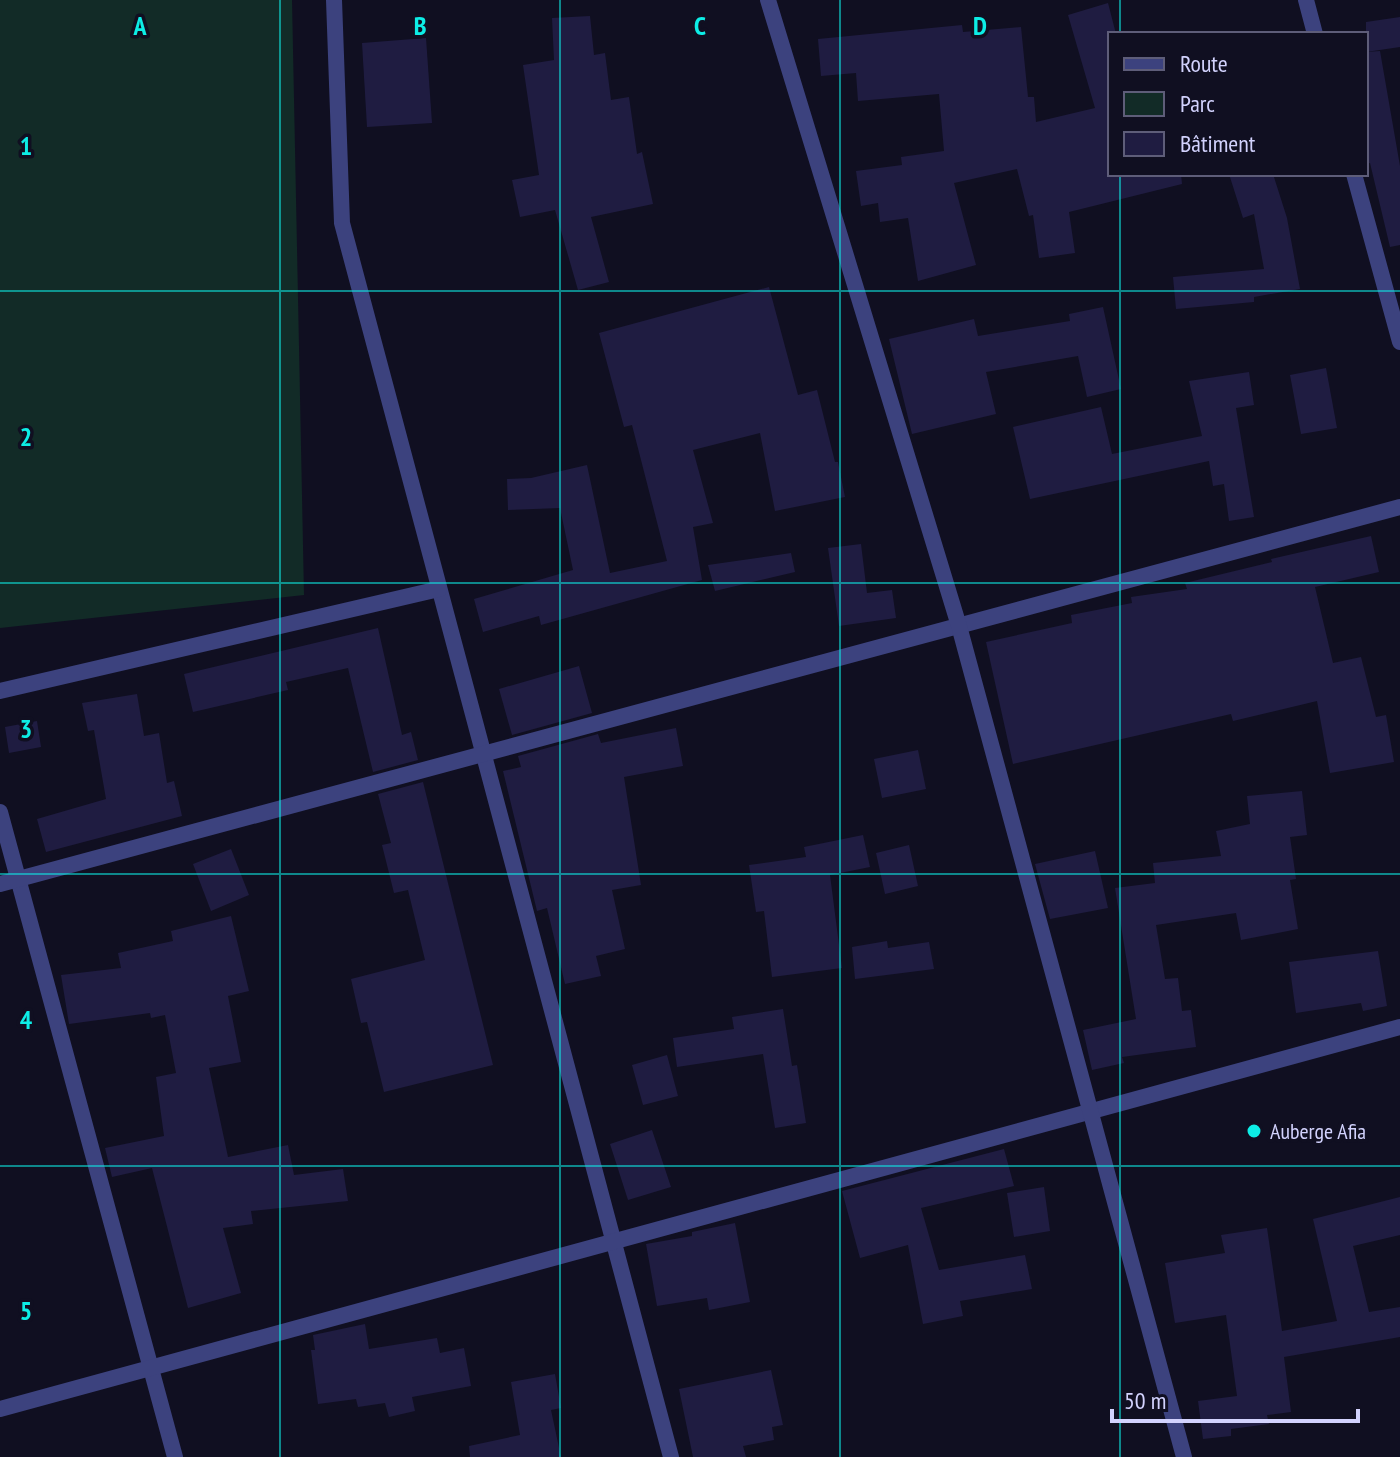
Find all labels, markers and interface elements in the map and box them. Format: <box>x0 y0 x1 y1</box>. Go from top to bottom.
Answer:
text: A <box>132 9 147 42</box>
text: B <box>414 9 427 42</box>
text: C <box>694 9 706 42</box>
text: D <box>973 9 987 42</box>
legend <box>1108 32 1368 176</box>
text: Route <box>1180 48 1228 79</box>
text: Parc <box>1180 88 1215 119</box>
text: Bâtiment <box>1180 128 1256 159</box>
text: 1 <box>20 129 32 162</box>
text: 2 <box>20 420 32 453</box>
text: 3 <box>20 712 32 745</box>
text: 4 <box>20 1003 33 1036</box>
place label: Auberge Afia <box>1270 1117 1366 1145</box>
marker: Auberge Afia <box>1245 1122 1263 1140</box>
text: 5 <box>20 1294 32 1327</box>
scale bar <box>1112 1373 1358 1423</box>
text: 50 m <box>1124 1385 1166 1416</box>

